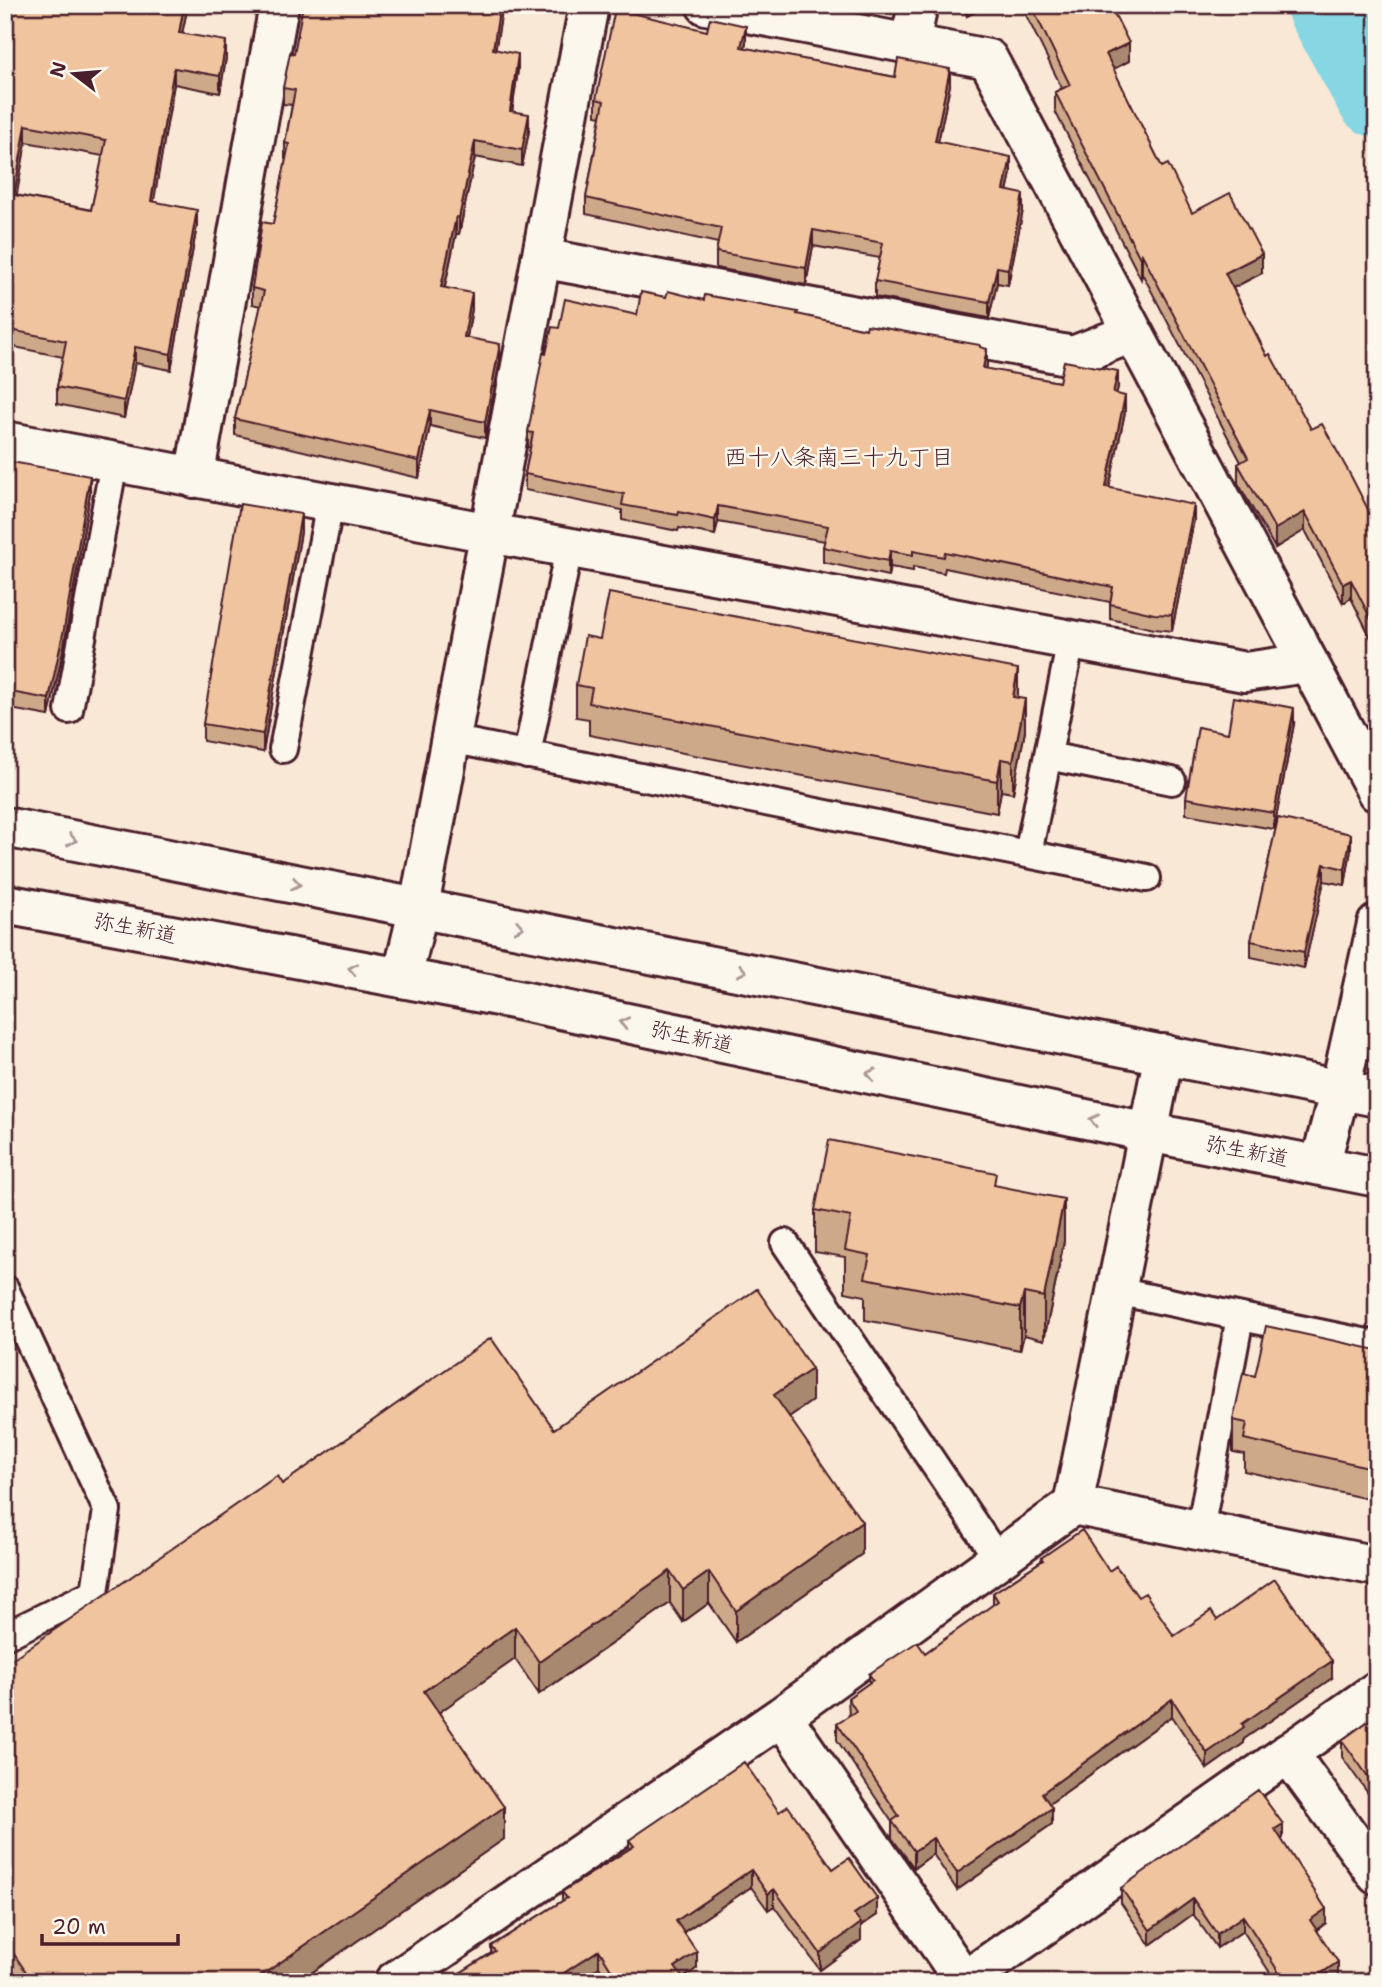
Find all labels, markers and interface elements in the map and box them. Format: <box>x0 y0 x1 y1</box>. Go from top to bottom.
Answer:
north arrow <box>38 38 108 108</box>
text: N <box>44 59 72 80</box>
district label: 西十八条南三十九丁目 <box>724 442 954 472</box>
one-way arrow <box>66 832 78 847</box>
one-way arrow <box>290 875 302 890</box>
street label: 弥生新道 <box>91 906 179 950</box>
one-way arrow <box>513 919 525 934</box>
one-way arrow <box>347 962 359 977</box>
one-way arrow <box>736 962 748 977</box>
street label: 弥生新道 <box>648 1015 736 1059</box>
one-way arrow <box>618 1016 630 1031</box>
one-way arrow <box>865 1067 877 1082</box>
one-way arrow <box>1088 1114 1100 1129</box>
street label: 弥生新道 <box>1203 1129 1291 1173</box>
scale bar <box>42 1903 178 1947</box>
text: 20 m <box>52 1913 106 1941</box>

